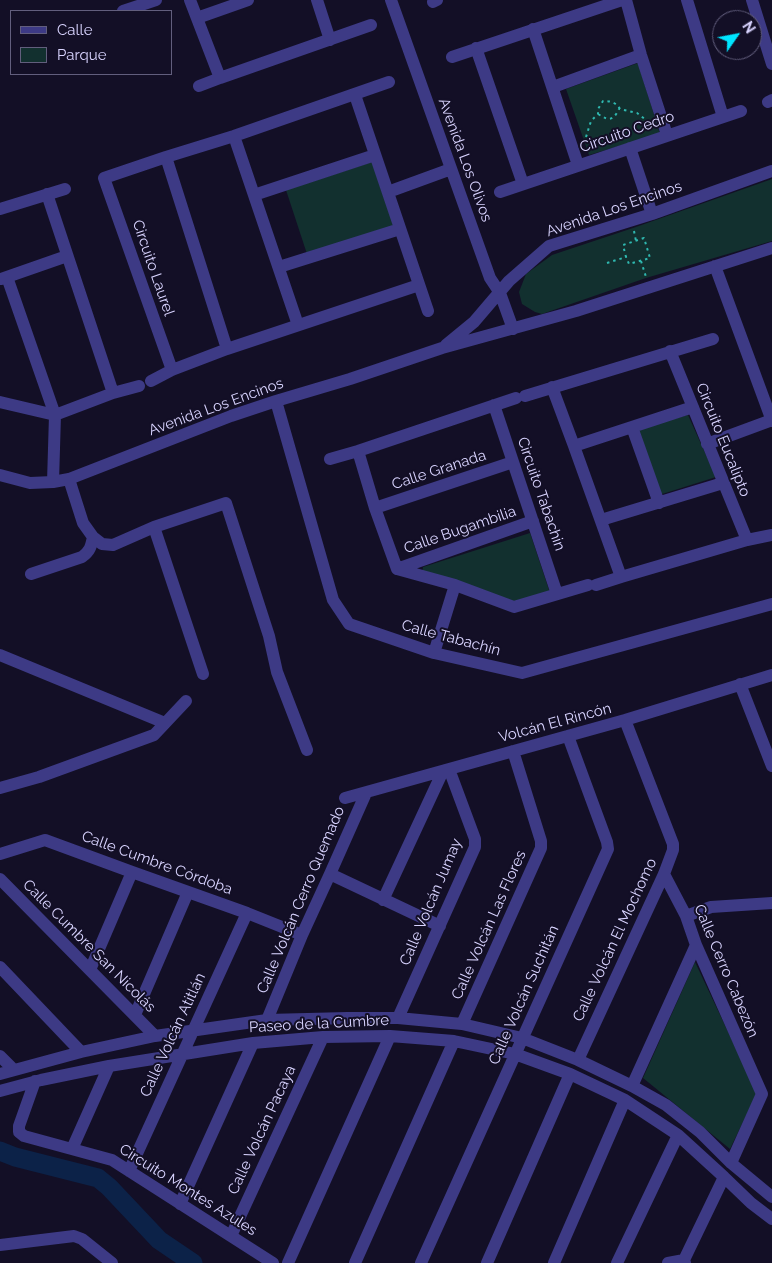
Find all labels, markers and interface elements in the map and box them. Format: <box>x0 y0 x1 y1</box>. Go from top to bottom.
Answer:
legend <box>10 10 172 75</box>
north arrow <box>712 10 762 60</box>
text: N <box>739 19 758 36</box>
text: Calle <box>57 21 92 39</box>
text: Parque <box>57 46 106 64</box>
street label: Avenida Los Olivos <box>434 96 496 224</box>
street label: Circuito Cedro <box>577 107 677 157</box>
street label: Avenida Los Encinos <box>544 177 684 241</box>
street label: Circuito Laurel <box>128 218 178 318</box>
street label: Avenida Los Encinos <box>146 374 286 440</box>
street label: Circuito Eucalipto <box>692 380 754 500</box>
street label: Circuito Tabachin <box>513 435 569 553</box>
street label: Calle Granada <box>390 446 488 494</box>
street label: Calle Bugambilia <box>402 502 518 558</box>
street label: Calle Tabachín <box>400 616 502 660</box>
street label: Volcán El Rincón <box>497 699 613 747</box>
street label: Calle Volcán Cerro Quemado <box>253 804 349 996</box>
street label: Calle Cumbre Córdoba <box>79 827 235 899</box>
street label: Calle Volcán Jumay <box>396 836 466 968</box>
street label: Calle Volcán Las Flores <box>448 848 530 1002</box>
street label: Calle Volcán El Mochomo <box>569 856 661 1024</box>
street label: Calle Cumbre San Nicolás <box>19 876 159 1016</box>
street label: Calle Cerro Cabezón <box>690 902 762 1040</box>
street label: Calle Volcán Suchitán <box>485 923 563 1067</box>
street label: Calle Volcán Atitlán <box>136 970 210 1100</box>
street label: Paseo de la Cumbre <box>248 1011 390 1037</box>
street label: Calle Volcán Pacaya <box>224 1063 300 1197</box>
street label: Circuito Montes Azules <box>116 1140 260 1240</box>

